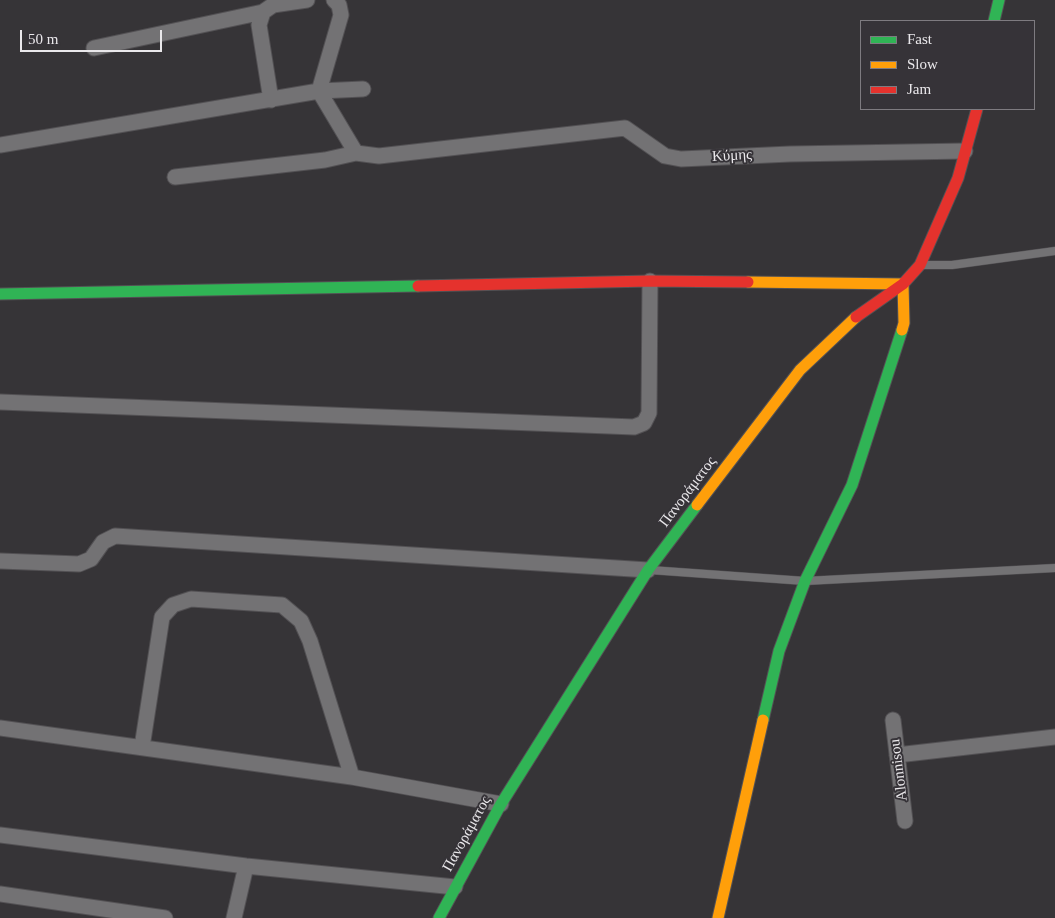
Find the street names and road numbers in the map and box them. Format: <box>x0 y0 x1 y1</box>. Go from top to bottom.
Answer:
street label: Κύμης <box>712 146 752 166</box>
street label: Πανοράματος <box>656 453 720 531</box>
street label: Alonnisou <box>886 738 912 802</box>
street label: Πανοράματος <box>439 793 495 875</box>

